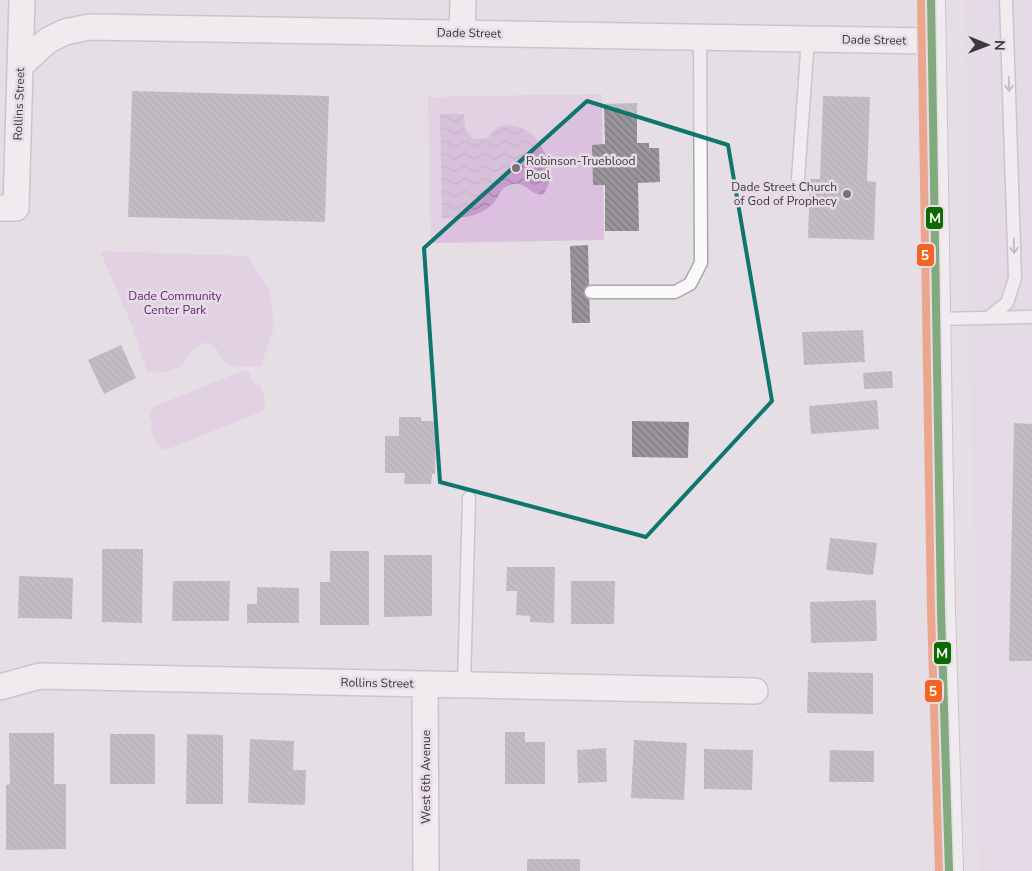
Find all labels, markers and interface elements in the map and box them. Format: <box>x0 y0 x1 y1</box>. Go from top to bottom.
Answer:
north arrow <box>962 20 1012 70</box>
street label: Dade Street <box>437 24 502 42</box>
street label: Dade Street <box>842 31 907 49</box>
text: N <box>990 40 1009 51</box>
street label: Rollins Street <box>10 67 28 141</box>
one-way arrow <box>1004 75 1013 91</box>
place label: Robinson-Trueblood Pool <box>526 153 636 183</box>
marker: Robinson-Trueblood Pool <box>510 162 522 174</box>
place label: Dade Street Church of God of Prophecy <box>731 179 838 209</box>
marker: Dade Street Church of God of Prophecy <box>841 188 853 200</box>
line badge: M <box>925 206 944 230</box>
text: M <box>929 209 941 228</box>
one-way arrow <box>1009 238 1019 254</box>
line badge: 5 <box>916 243 935 267</box>
text: 5 <box>921 246 929 265</box>
park label: Dade Community Center Park <box>128 288 223 318</box>
line badge: M <box>933 641 952 665</box>
text: M <box>936 644 948 663</box>
street label: Rollins Street <box>340 674 414 692</box>
line badge: 5 <box>924 679 943 703</box>
text: 5 <box>929 682 937 701</box>
street label: West 6th Avenue <box>418 730 434 824</box>

